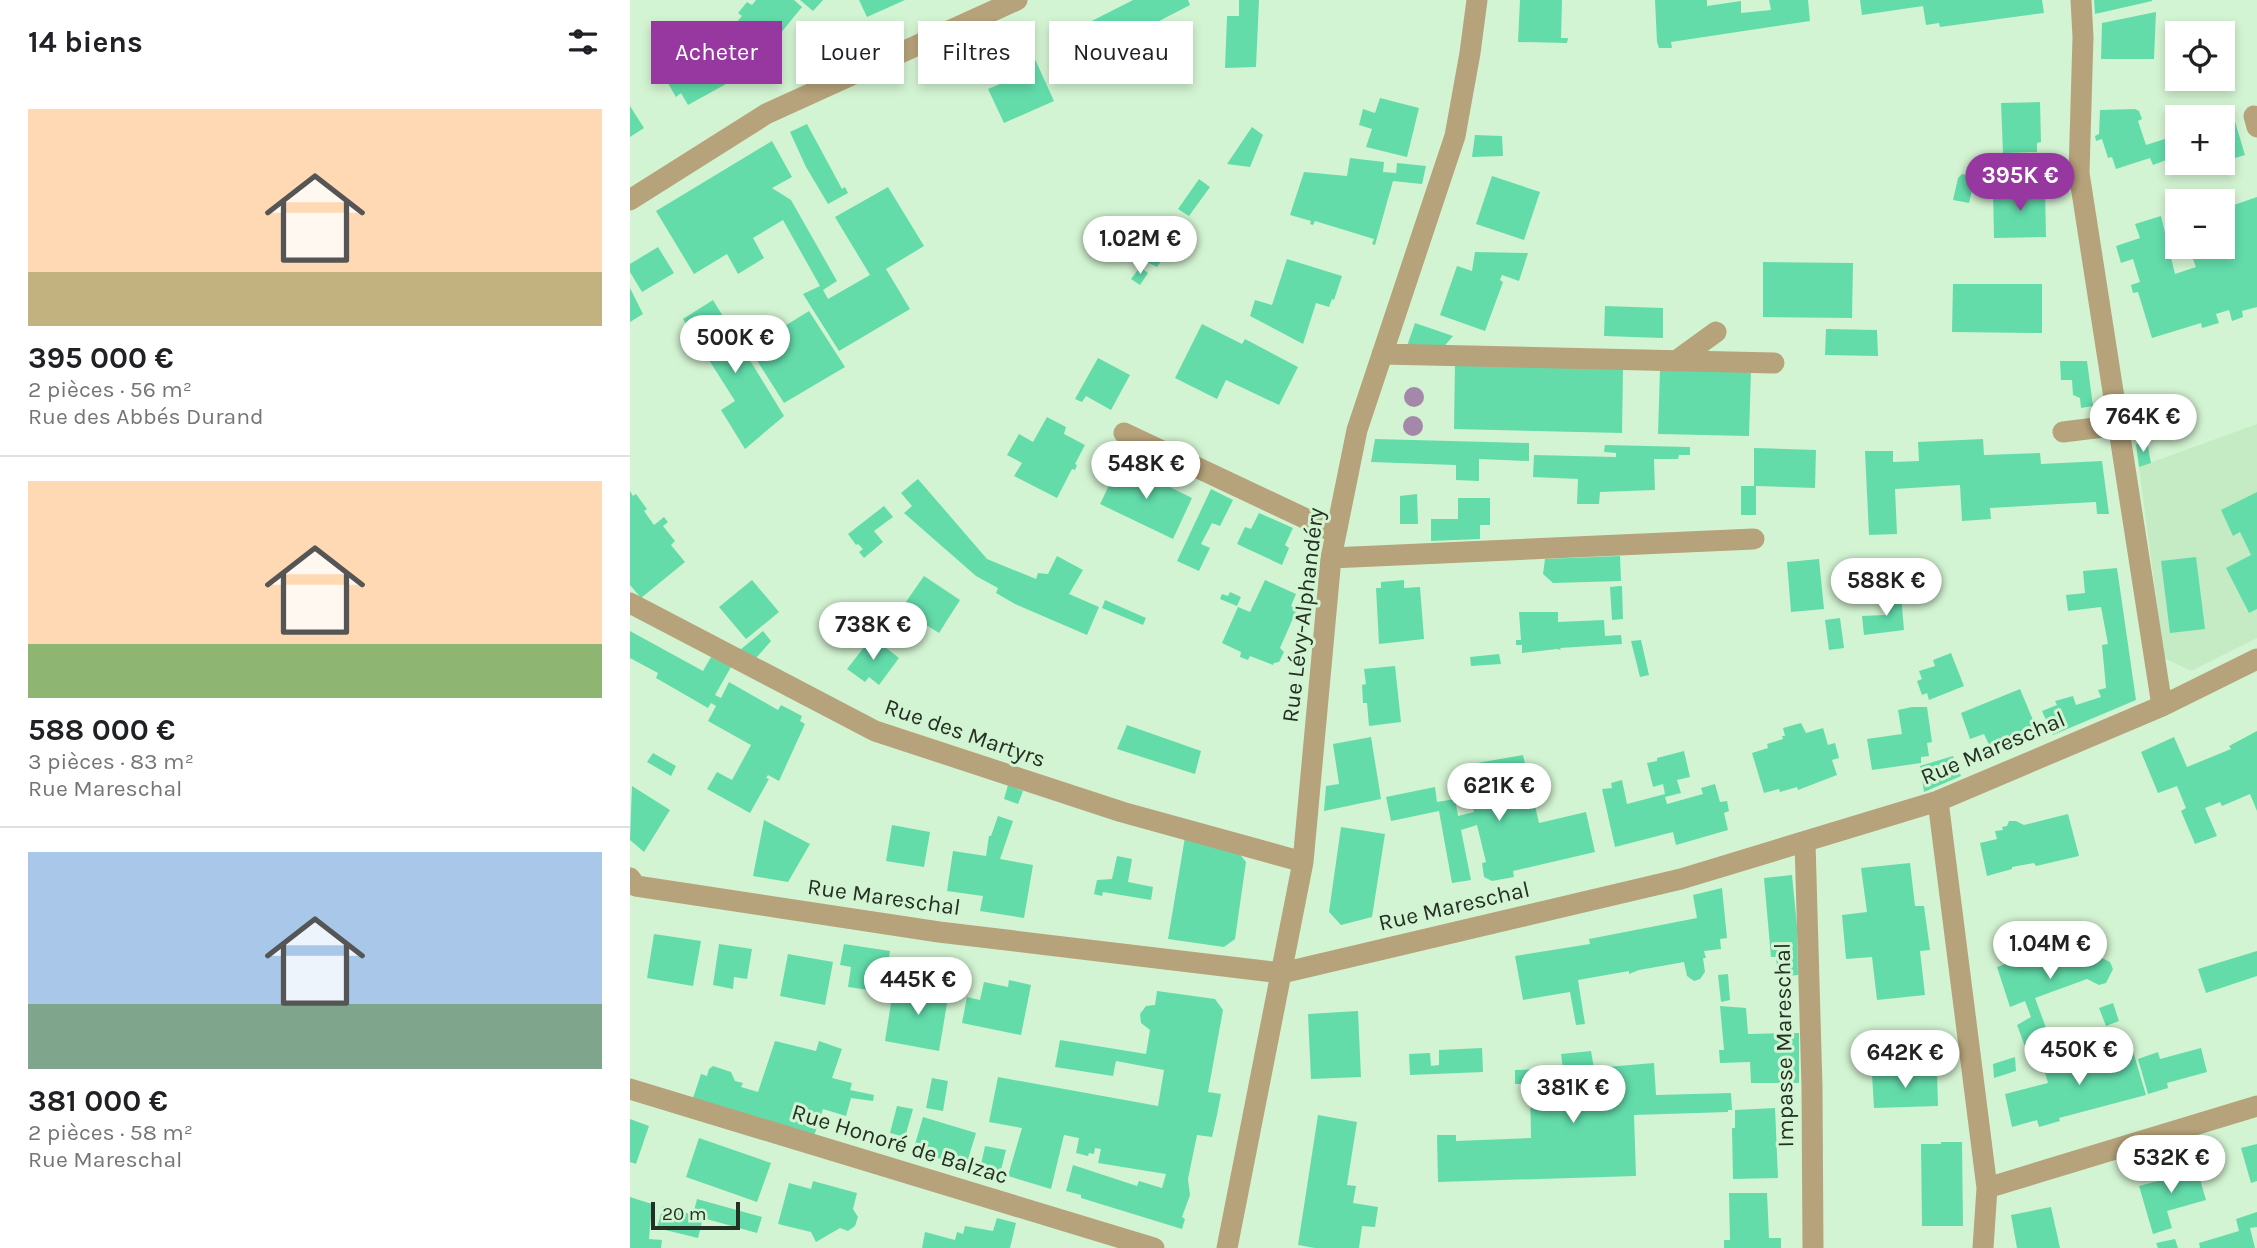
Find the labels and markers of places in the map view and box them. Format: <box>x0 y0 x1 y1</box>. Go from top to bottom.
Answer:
pin: 395K € <box>1963 154 2077 213</box>
pin: 1.02M € <box>1075 216 1205 276</box>
pin: 500K € <box>678 316 792 375</box>
pin: 764K € <box>2086 394 2200 454</box>
pin: 548K € <box>1089 442 1203 501</box>
pin: 588K € <box>1829 558 1943 618</box>
pin: 738K € <box>816 602 930 662</box>
pin: 621K € <box>1442 764 1556 823</box>
pin: 1.04M € <box>1985 922 2115 981</box>
pin: 445K € <box>861 958 975 1017</box>
pin: 450K € <box>2022 1028 2136 1087</box>
pin: 642K € <box>1848 1030 1962 1090</box>
pin: 381K € <box>1516 1066 1630 1125</box>
pin: 532K € <box>2114 1136 2228 1195</box>

